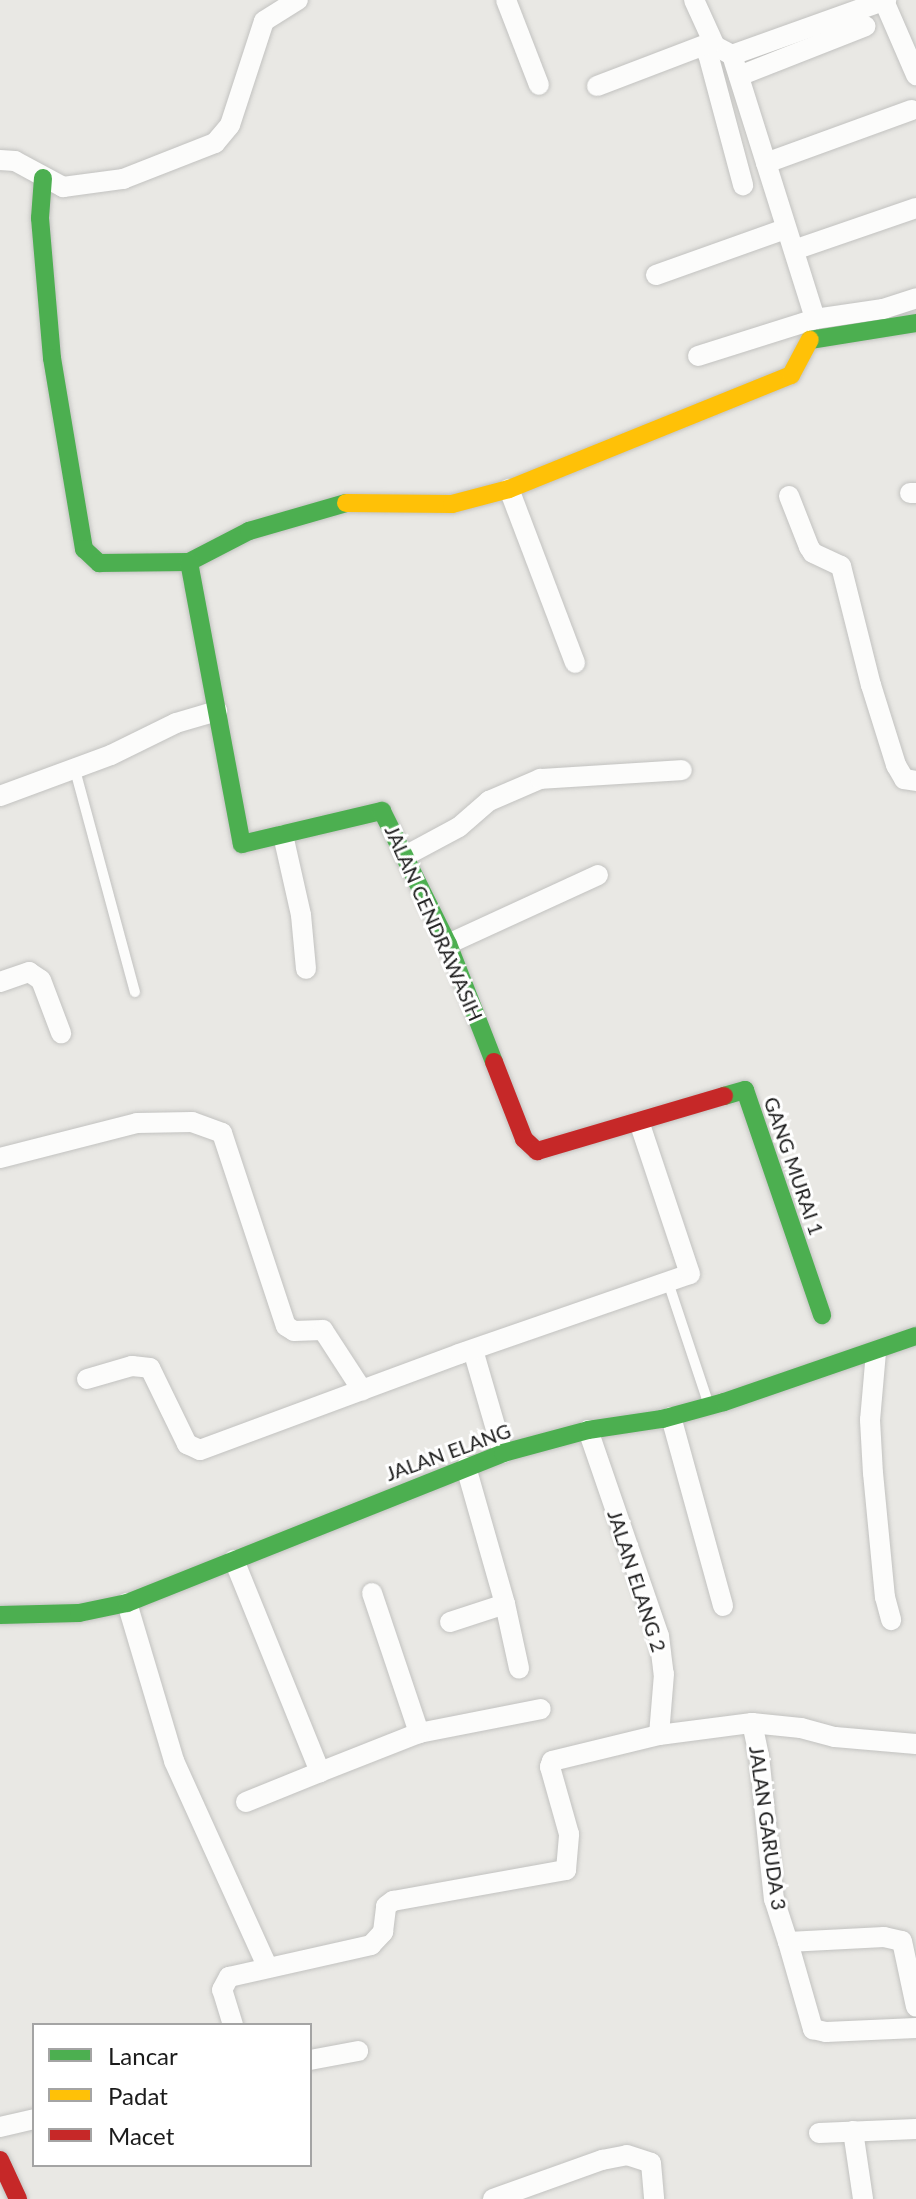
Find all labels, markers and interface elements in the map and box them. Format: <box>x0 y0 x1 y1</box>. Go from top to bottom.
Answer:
street label: JALAN CENDRAWASIH <box>380 821 488 1025</box>
street label: GANG MURAI 1 <box>759 1094 829 1238</box>
street label: JALAN ELANG <box>382 1418 514 1486</box>
street label: JALAN ELANG 2 <box>603 1507 671 1655</box>
street label: JALAN GARUDA 3 <box>745 1744 791 1912</box>
legend <box>32 2023 312 2167</box>
text: Lancar <box>108 2041 178 2070</box>
text: Padat <box>108 2081 168 2110</box>
text: Macet <box>108 2121 174 2150</box>

